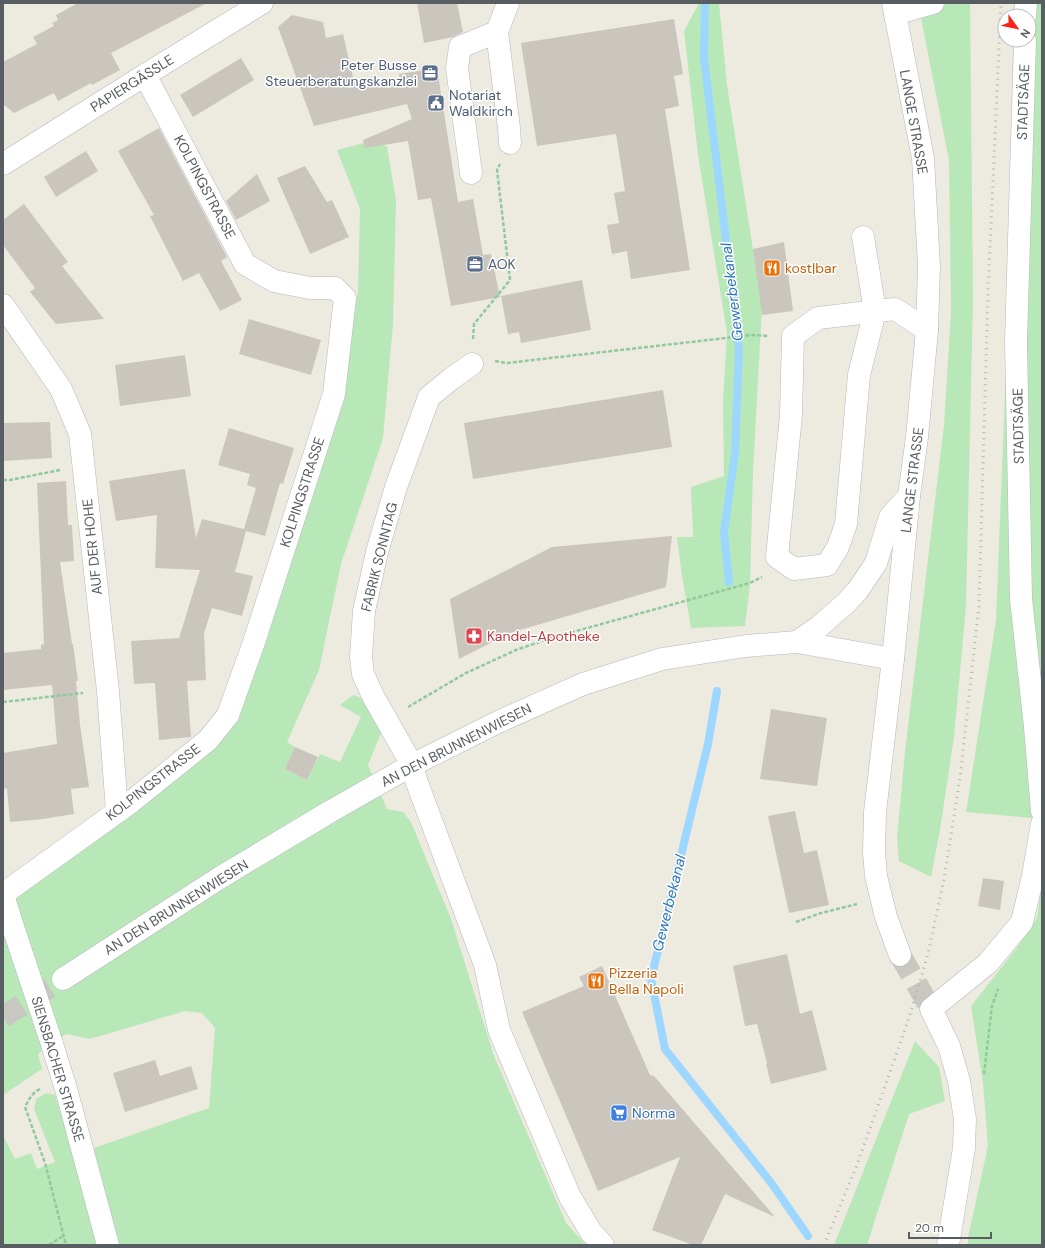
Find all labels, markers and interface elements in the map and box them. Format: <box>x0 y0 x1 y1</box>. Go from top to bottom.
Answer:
north arrow <box>997 8 1037 48</box>
text: N <box>1017 26 1033 41</box>
street label: PAPIERGÄSSLE <box>87 50 177 116</box>
place label: Peter Busse Steuerberatungskanzlei <box>265 56 417 90</box>
office icon: Peter Busse Steuerberatungskanzlei <box>420 63 440 83</box>
street label: STADTSÄGE <box>1013 64 1033 140</box>
street label: LANGE STRASSE <box>896 68 932 176</box>
place label: Notariat Waldkirch <box>449 86 513 120</box>
public building icon: Notariat Waldkirch <box>426 93 446 113</box>
street label: KOLPINGSTRASSE <box>170 132 240 242</box>
water label: Gewerbekanal <box>716 241 748 342</box>
office icon: AOK <box>465 254 485 274</box>
place label: AOK <box>488 255 516 273</box>
restaurant icon: kost|bar <box>762 258 782 278</box>
place label: kost|bar <box>785 259 837 277</box>
street label: STADTSÄGE <box>1008 388 1028 464</box>
street label: LANGE STRASSE <box>897 426 927 534</box>
street label: KOLPINGSTRASSE <box>276 434 328 549</box>
street label: AUF DER HOHE <box>78 498 106 596</box>
street label: FABRIK SONNTAG <box>357 500 401 614</box>
pharmacy icon: Kandel-Apotheke <box>464 626 484 646</box>
place label: Kandel-Apotheke <box>487 627 600 645</box>
street label: AN DEN BRUNNENWIESEN <box>378 699 534 791</box>
street label: KOLPINGSTRASSE <box>102 739 204 824</box>
water label: Gewerbekanal <box>647 852 691 953</box>
street label: AN DEN BRUNNENWIESEN <box>100 855 252 959</box>
place label: Pizzeria Bella Napoli <box>609 964 684 998</box>
restaurant icon: Pizzeria Bella Napoli <box>586 971 606 991</box>
street label: SIENSBACHER STRASSE <box>27 994 89 1144</box>
supermarket icon: Norma <box>609 1103 629 1123</box>
place label: Norma <box>632 1104 675 1122</box>
scale bar <box>909 1214 991 1240</box>
text: 20 m <box>915 1220 944 1236</box>

